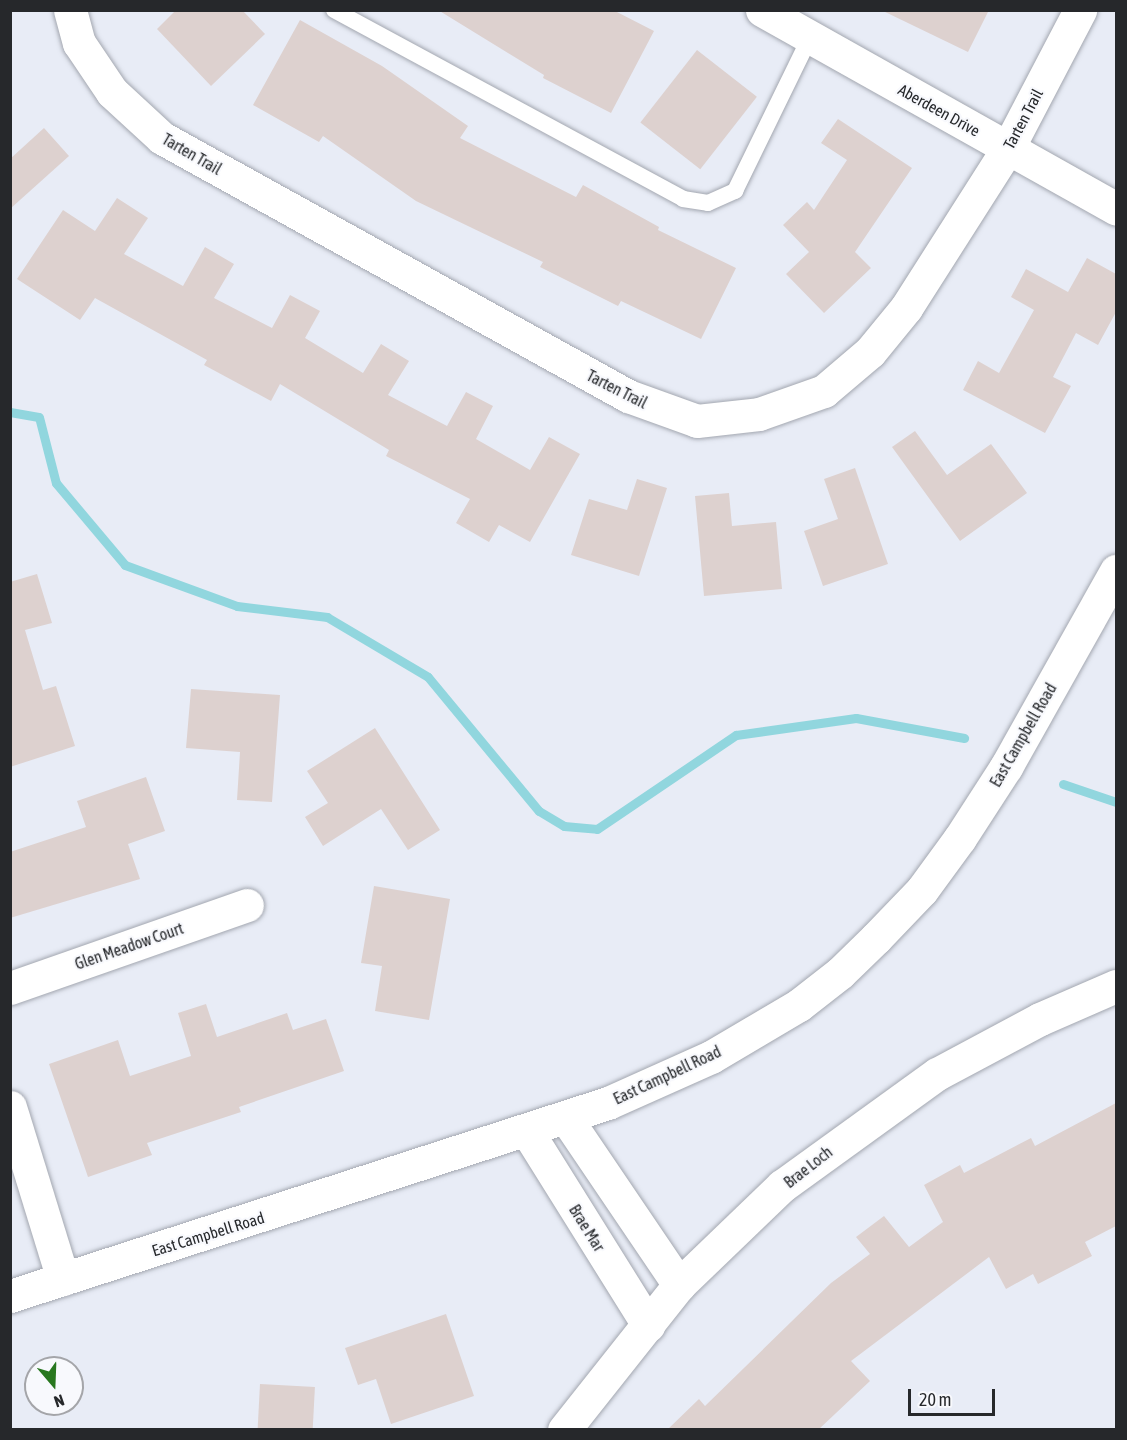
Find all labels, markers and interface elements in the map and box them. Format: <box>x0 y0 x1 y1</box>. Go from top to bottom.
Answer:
street label: Aberdeen Drive <box>895 80 983 140</box>
street label: Tarten Trail <box>999 86 1047 152</box>
street label: Tarten Trail <box>159 129 225 179</box>
street label: Tarten Trail <box>584 366 650 412</box>
street label: East Campbell Road <box>986 680 1060 790</box>
street label: Glen Meadow Court <box>72 918 186 974</box>
street label: East Campbell Road <box>610 1042 724 1108</box>
street label: Brae Loch <box>780 1142 836 1192</box>
street label: Brae Mar <box>565 1201 609 1255</box>
street label: East Campbell Road <box>149 1208 267 1260</box>
north arrow <box>24 1356 84 1416</box>
scale bar <box>911 1377 998 1415</box>
text: 20 m <box>919 1389 951 1410</box>
text: N <box>52 1391 67 1411</box>

